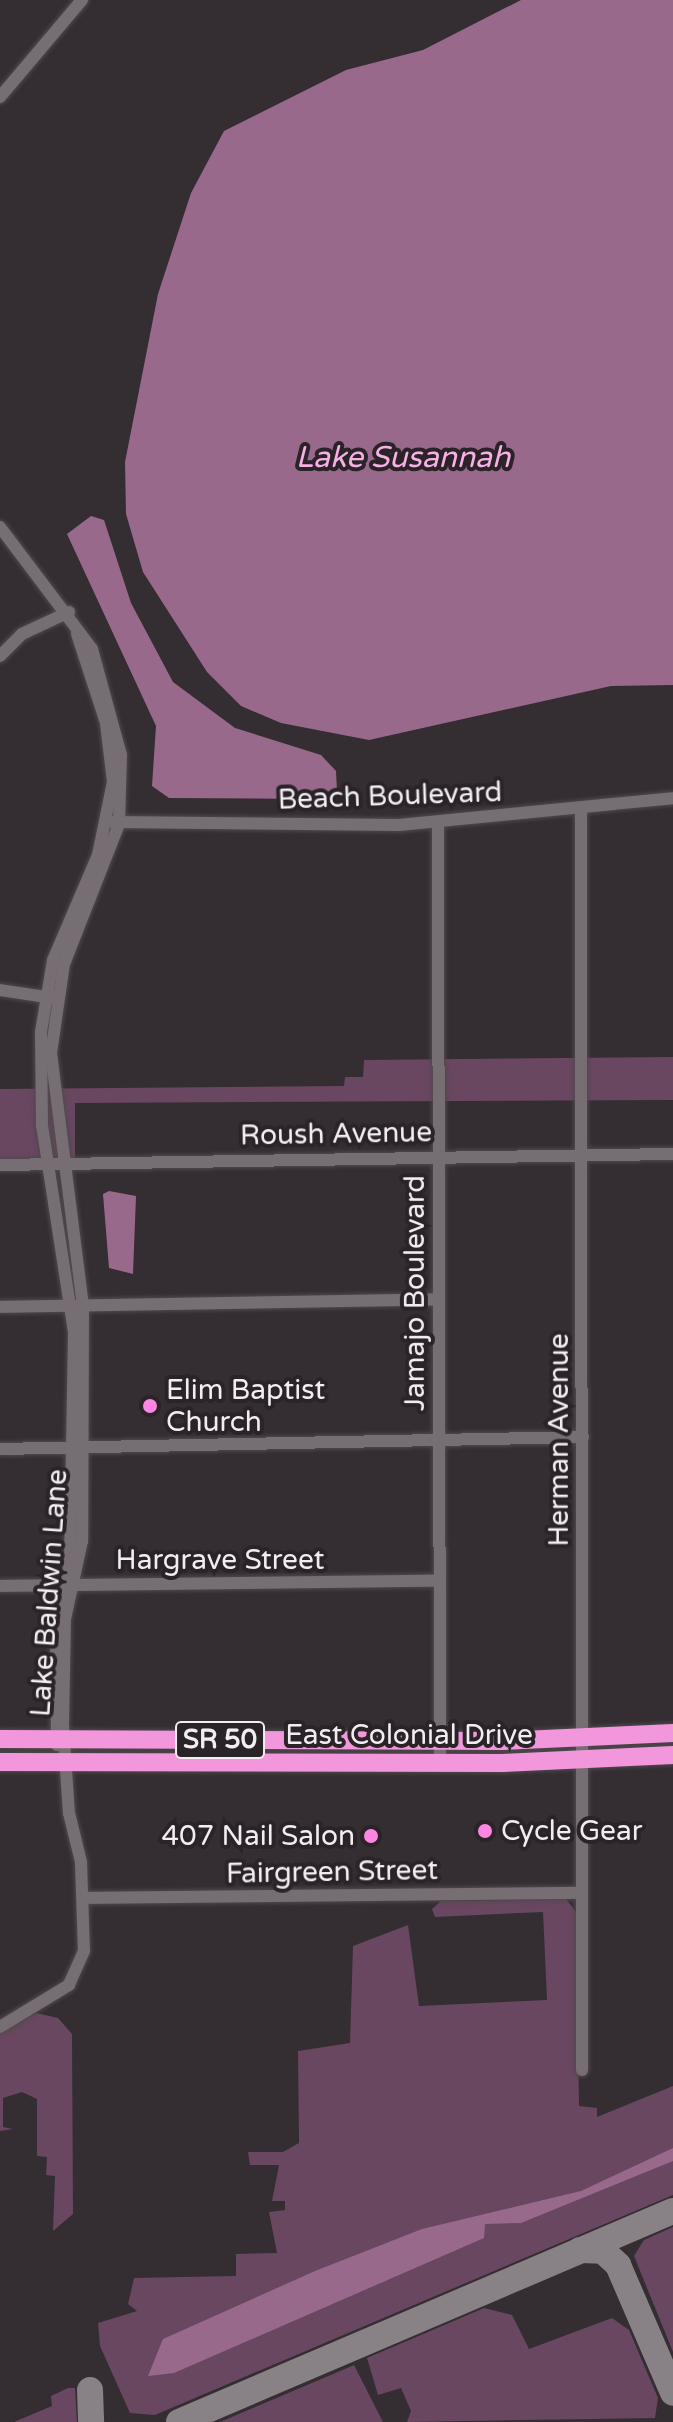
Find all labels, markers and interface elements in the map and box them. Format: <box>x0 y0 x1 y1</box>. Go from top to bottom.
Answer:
water label: Lake Susannah <box>296 440 510 476</box>
street label: Beach Boulevard <box>277 775 503 817</box>
street label: Roush Avenue <box>240 1116 432 1152</box>
street label: Jamajo Boulevard <box>398 1175 432 1411</box>
street label: Herman Avenue <box>542 1333 576 1547</box>
place label: Elim Baptist Church <box>166 1373 325 1439</box>
marker: Elim Baptist Church <box>141 1397 159 1415</box>
street label: Lake Baldwin Lane <box>24 1468 74 1718</box>
street label: Hargrave Street <box>116 1543 324 1577</box>
road number: SR 50 <box>174 1718 266 1762</box>
street label: East Colonial Drive <box>285 1718 533 1752</box>
place label: Cycle Gear <box>501 1814 642 1848</box>
place label: 407 Nail Salon <box>161 1819 355 1853</box>
marker: Cycle Gear <box>476 1822 494 1840</box>
marker: 407 Nail Salon <box>362 1827 380 1845</box>
street label: Fairgreen Street <box>226 1853 438 1891</box>

